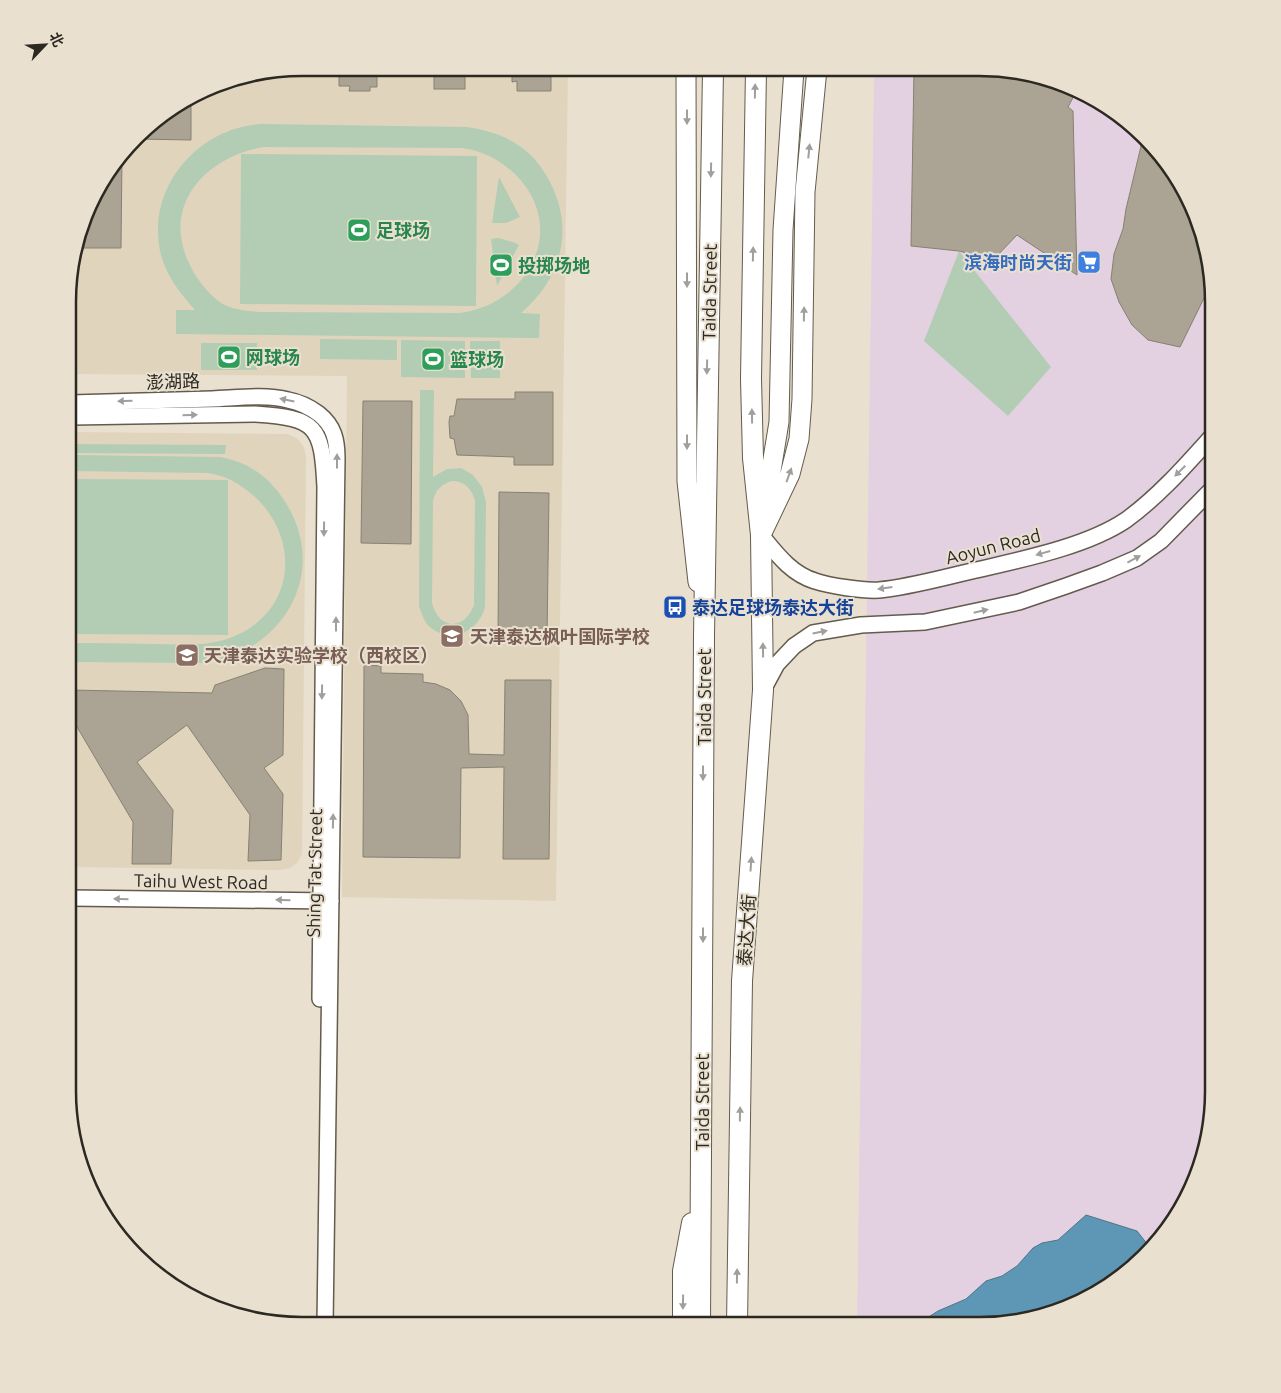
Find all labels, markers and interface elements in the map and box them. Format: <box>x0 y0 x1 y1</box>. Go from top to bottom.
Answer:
north arrow <box>20 20 70 70</box>
text: 北 <box>47 30 67 49</box>
one-way arrow <box>751 83 759 99</box>
one-way arrow <box>683 110 691 126</box>
one-way arrow <box>805 143 813 159</box>
one-way arrow <box>706 162 714 178</box>
sports icon: 足球场 <box>346 217 372 243</box>
place label: 足球场 <box>376 220 430 240</box>
street label: Taida Street <box>698 243 720 341</box>
one-way arrow <box>749 246 757 262</box>
supermarket icon: 滨海时尚天街 <box>1076 249 1102 275</box>
sports icon: 投掷场地 <box>488 252 514 278</box>
place label: 滨海时尚天街 <box>964 252 1072 272</box>
place label: 投掷场地 <box>518 255 590 275</box>
one-way arrow <box>683 272 691 288</box>
one-way arrow <box>800 305 808 321</box>
sports icon: 网球场 <box>216 344 242 370</box>
sports icon: 篮球场 <box>420 346 446 372</box>
place label: 网球场 <box>246 347 300 367</box>
place label: 篮球场 <box>450 349 504 369</box>
one-way arrow <box>703 360 711 376</box>
street label: 澎湖路 <box>146 370 200 392</box>
one-way arrow <box>279 396 295 404</box>
one-way arrow <box>117 398 133 406</box>
one-way arrow <box>748 408 756 424</box>
one-way arrow <box>182 411 198 419</box>
one-way arrow <box>683 435 691 451</box>
one-way arrow <box>333 453 341 469</box>
one-way arrow <box>1175 465 1187 477</box>
one-way arrow <box>786 467 793 482</box>
one-way arrow <box>320 521 328 537</box>
street label: Aoyun Road <box>944 525 1042 567</box>
one-way arrow <box>1036 550 1051 558</box>
one-way arrow <box>1127 555 1141 563</box>
one-way arrow <box>877 585 893 593</box>
bus stop icon: 泰达足球场泰达大街 <box>662 594 688 620</box>
place label: 泰达足球场泰达大街 <box>692 597 854 617</box>
one-way arrow <box>973 607 988 615</box>
one-way arrow <box>332 616 340 632</box>
school or university icon: 天津泰达枫叶国际学校 <box>439 623 465 649</box>
place label: 天津泰达枫叶国际学校 <box>470 626 650 646</box>
one-way arrow <box>812 628 827 636</box>
one-way arrow <box>759 641 767 657</box>
school or university icon: 天津泰达实验学校（西校区） <box>174 642 200 668</box>
place label: 天津泰达实验学校（西校区） <box>204 645 438 665</box>
street label: Taida Street <box>694 648 714 746</box>
one-way arrow <box>318 684 326 700</box>
one-way arrow <box>699 765 707 781</box>
street label: Shing Tat Street <box>303 808 325 938</box>
one-way arrow <box>329 813 337 829</box>
one-way arrow <box>747 856 755 872</box>
street label: Taihu West Road <box>134 870 268 892</box>
street label: 泰达大街 <box>734 893 758 967</box>
one-way arrow <box>113 894 129 902</box>
one-way arrow <box>275 896 291 904</box>
one-way arrow <box>699 927 707 943</box>
street label: Taida Street <box>692 1053 712 1151</box>
one-way arrow <box>736 1106 744 1122</box>
one-way arrow <box>734 1268 742 1284</box>
one-way arrow <box>679 1294 687 1310</box>

